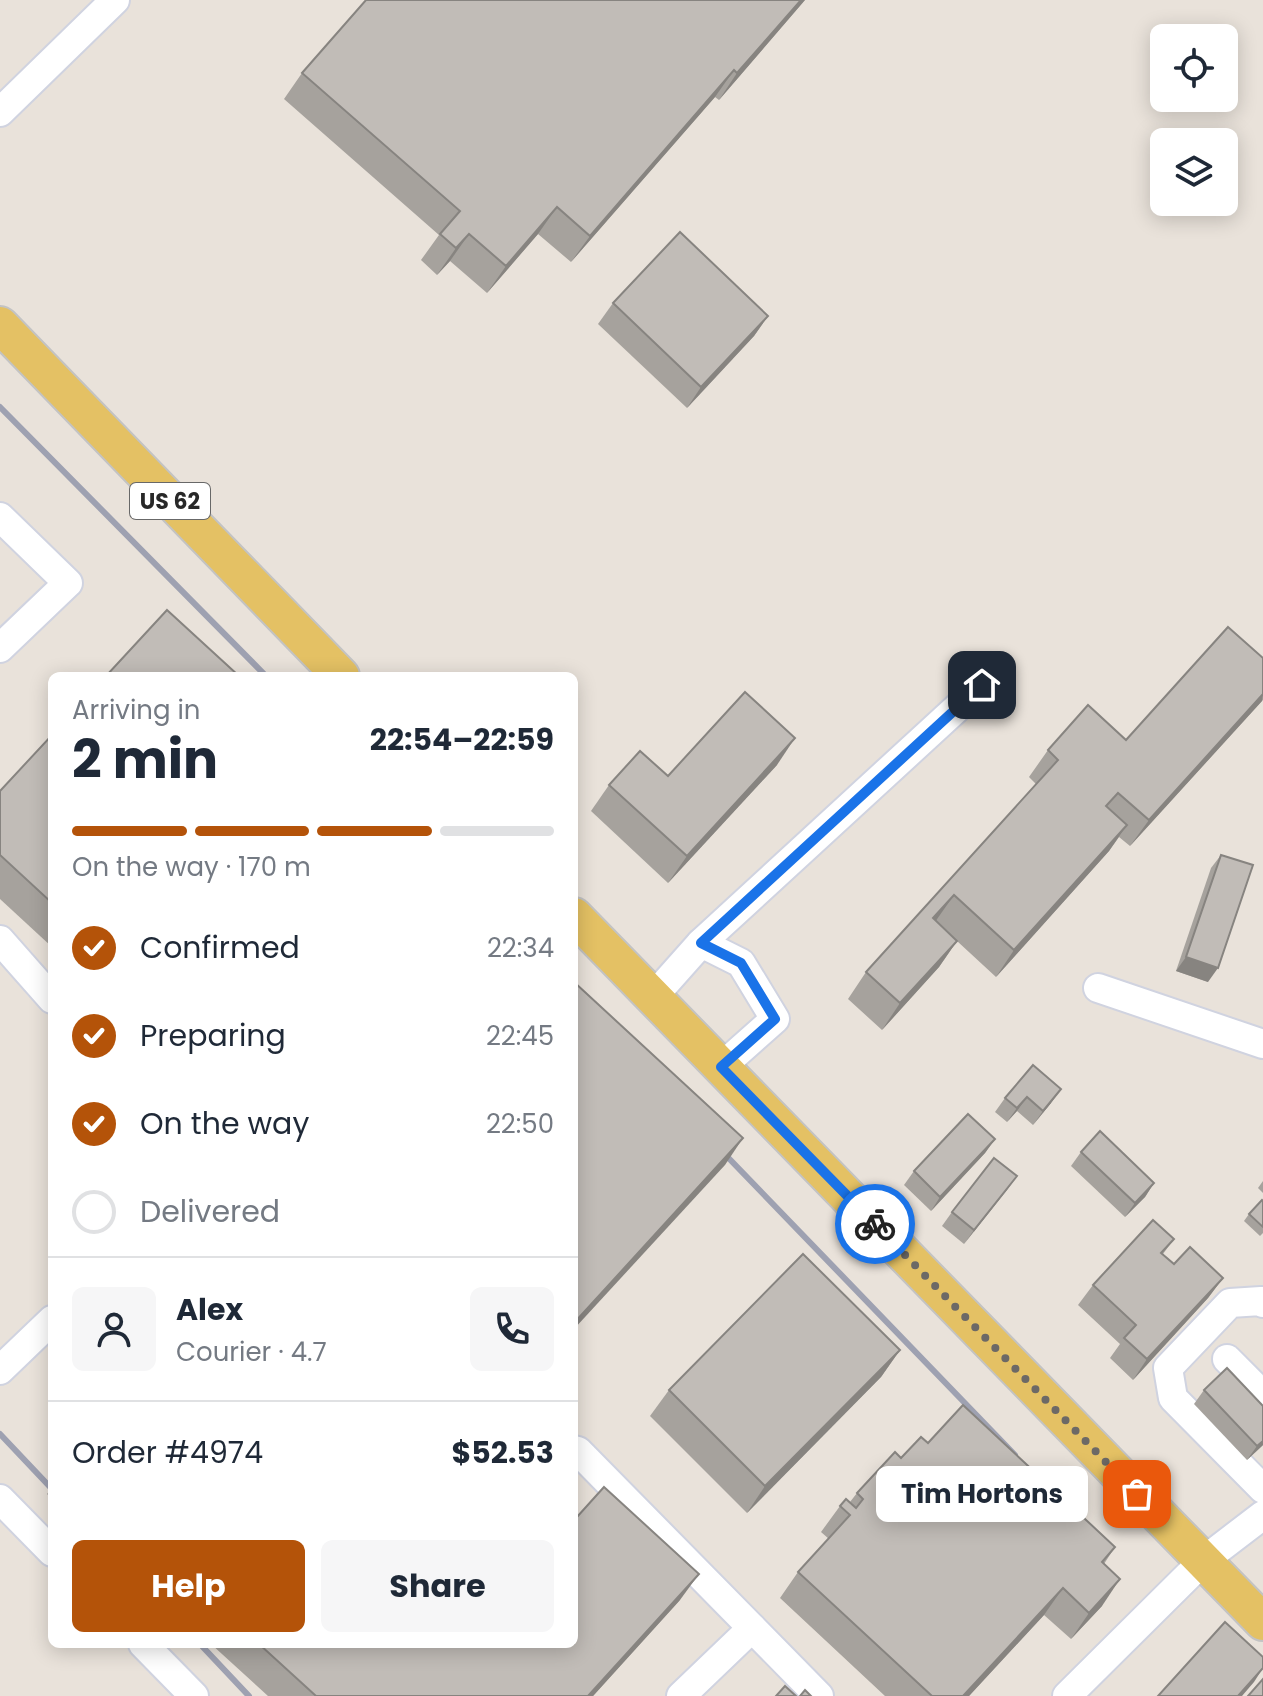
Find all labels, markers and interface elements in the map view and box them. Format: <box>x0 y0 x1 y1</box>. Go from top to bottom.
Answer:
map controls <box>1150 24 1238 216</box>
button: locate <box>1150 24 1238 112</box>
button: layers <box>1150 128 1238 216</box>
road number: US 62 <box>130 483 210 519</box>
pin <box>948 651 1016 719</box>
icon: home <box>960 663 1004 707</box>
text: Arriving in <box>72 692 201 728</box>
text: 22:54–22:59 <box>370 718 554 761</box>
text: 2 min <box>72 723 218 796</box>
text: On the way · 170 m <box>72 849 311 885</box>
icon: check <box>72 926 116 970</box>
text: Confirmed <box>140 926 300 969</box>
text: 22:34 <box>487 930 554 966</box>
icon: check <box>72 1014 116 1058</box>
text: Preparing <box>140 1014 286 1057</box>
text: 22:45 <box>486 1018 554 1054</box>
icon: check <box>72 1102 116 1146</box>
text: On the way <box>140 1102 309 1145</box>
text: 22:50 <box>486 1106 554 1142</box>
courier <box>835 1184 915 1264</box>
text: Delivered <box>140 1190 280 1233</box>
icon: bike <box>853 1202 897 1246</box>
button: person <box>72 1287 156 1371</box>
button: phone <box>470 1287 554 1371</box>
text: Alex <box>176 1288 243 1331</box>
text: Courier · 4.7 <box>176 1334 327 1370</box>
text: Order #4974 <box>72 1431 263 1474</box>
text: $52.53 <box>452 1431 554 1474</box>
pin <box>1103 1460 1171 1528</box>
callout: Tim Hortons <box>877 1466 1089 1522</box>
icon: bag <box>1115 1472 1159 1516</box>
text: Tim Hortons <box>901 1476 1063 1512</box>
button: Help <box>72 1540 305 1632</box>
button: Share <box>321 1540 554 1632</box>

